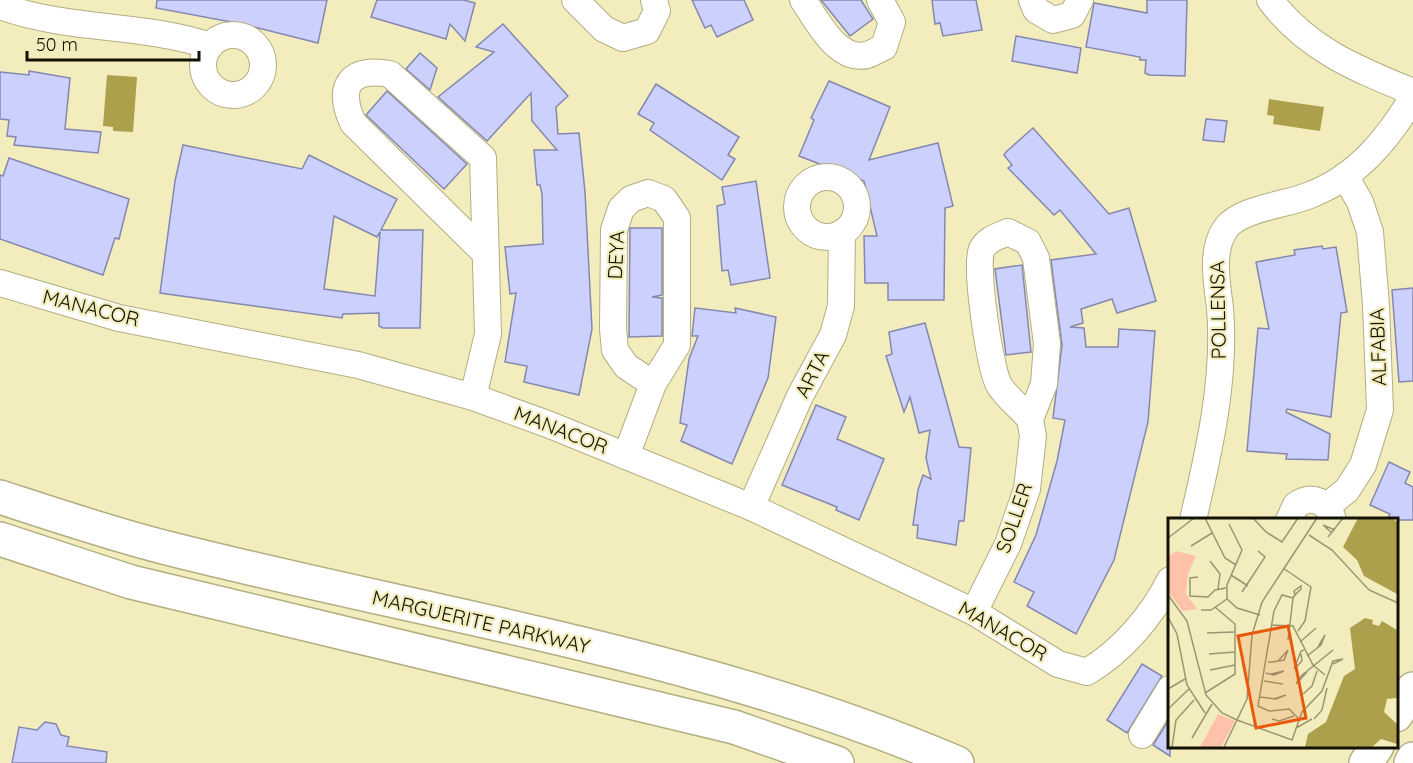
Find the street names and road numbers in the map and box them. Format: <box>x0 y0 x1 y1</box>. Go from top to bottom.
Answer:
street label: DEYA <box>602 230 629 280</box>
street label: POLLENSA <box>1204 260 1231 360</box>
street label: MANACOR <box>40 283 142 332</box>
street label: ALFABIA <box>1364 307 1391 387</box>
street label: ARTA <box>789 346 834 402</box>
street label: MANACOR <box>511 400 612 459</box>
street label: SOLLER <box>990 479 1037 556</box>
street label: MARGUERITE PARKWAY <box>370 584 592 659</box>
street label: MANACOR <box>954 595 1052 666</box>

